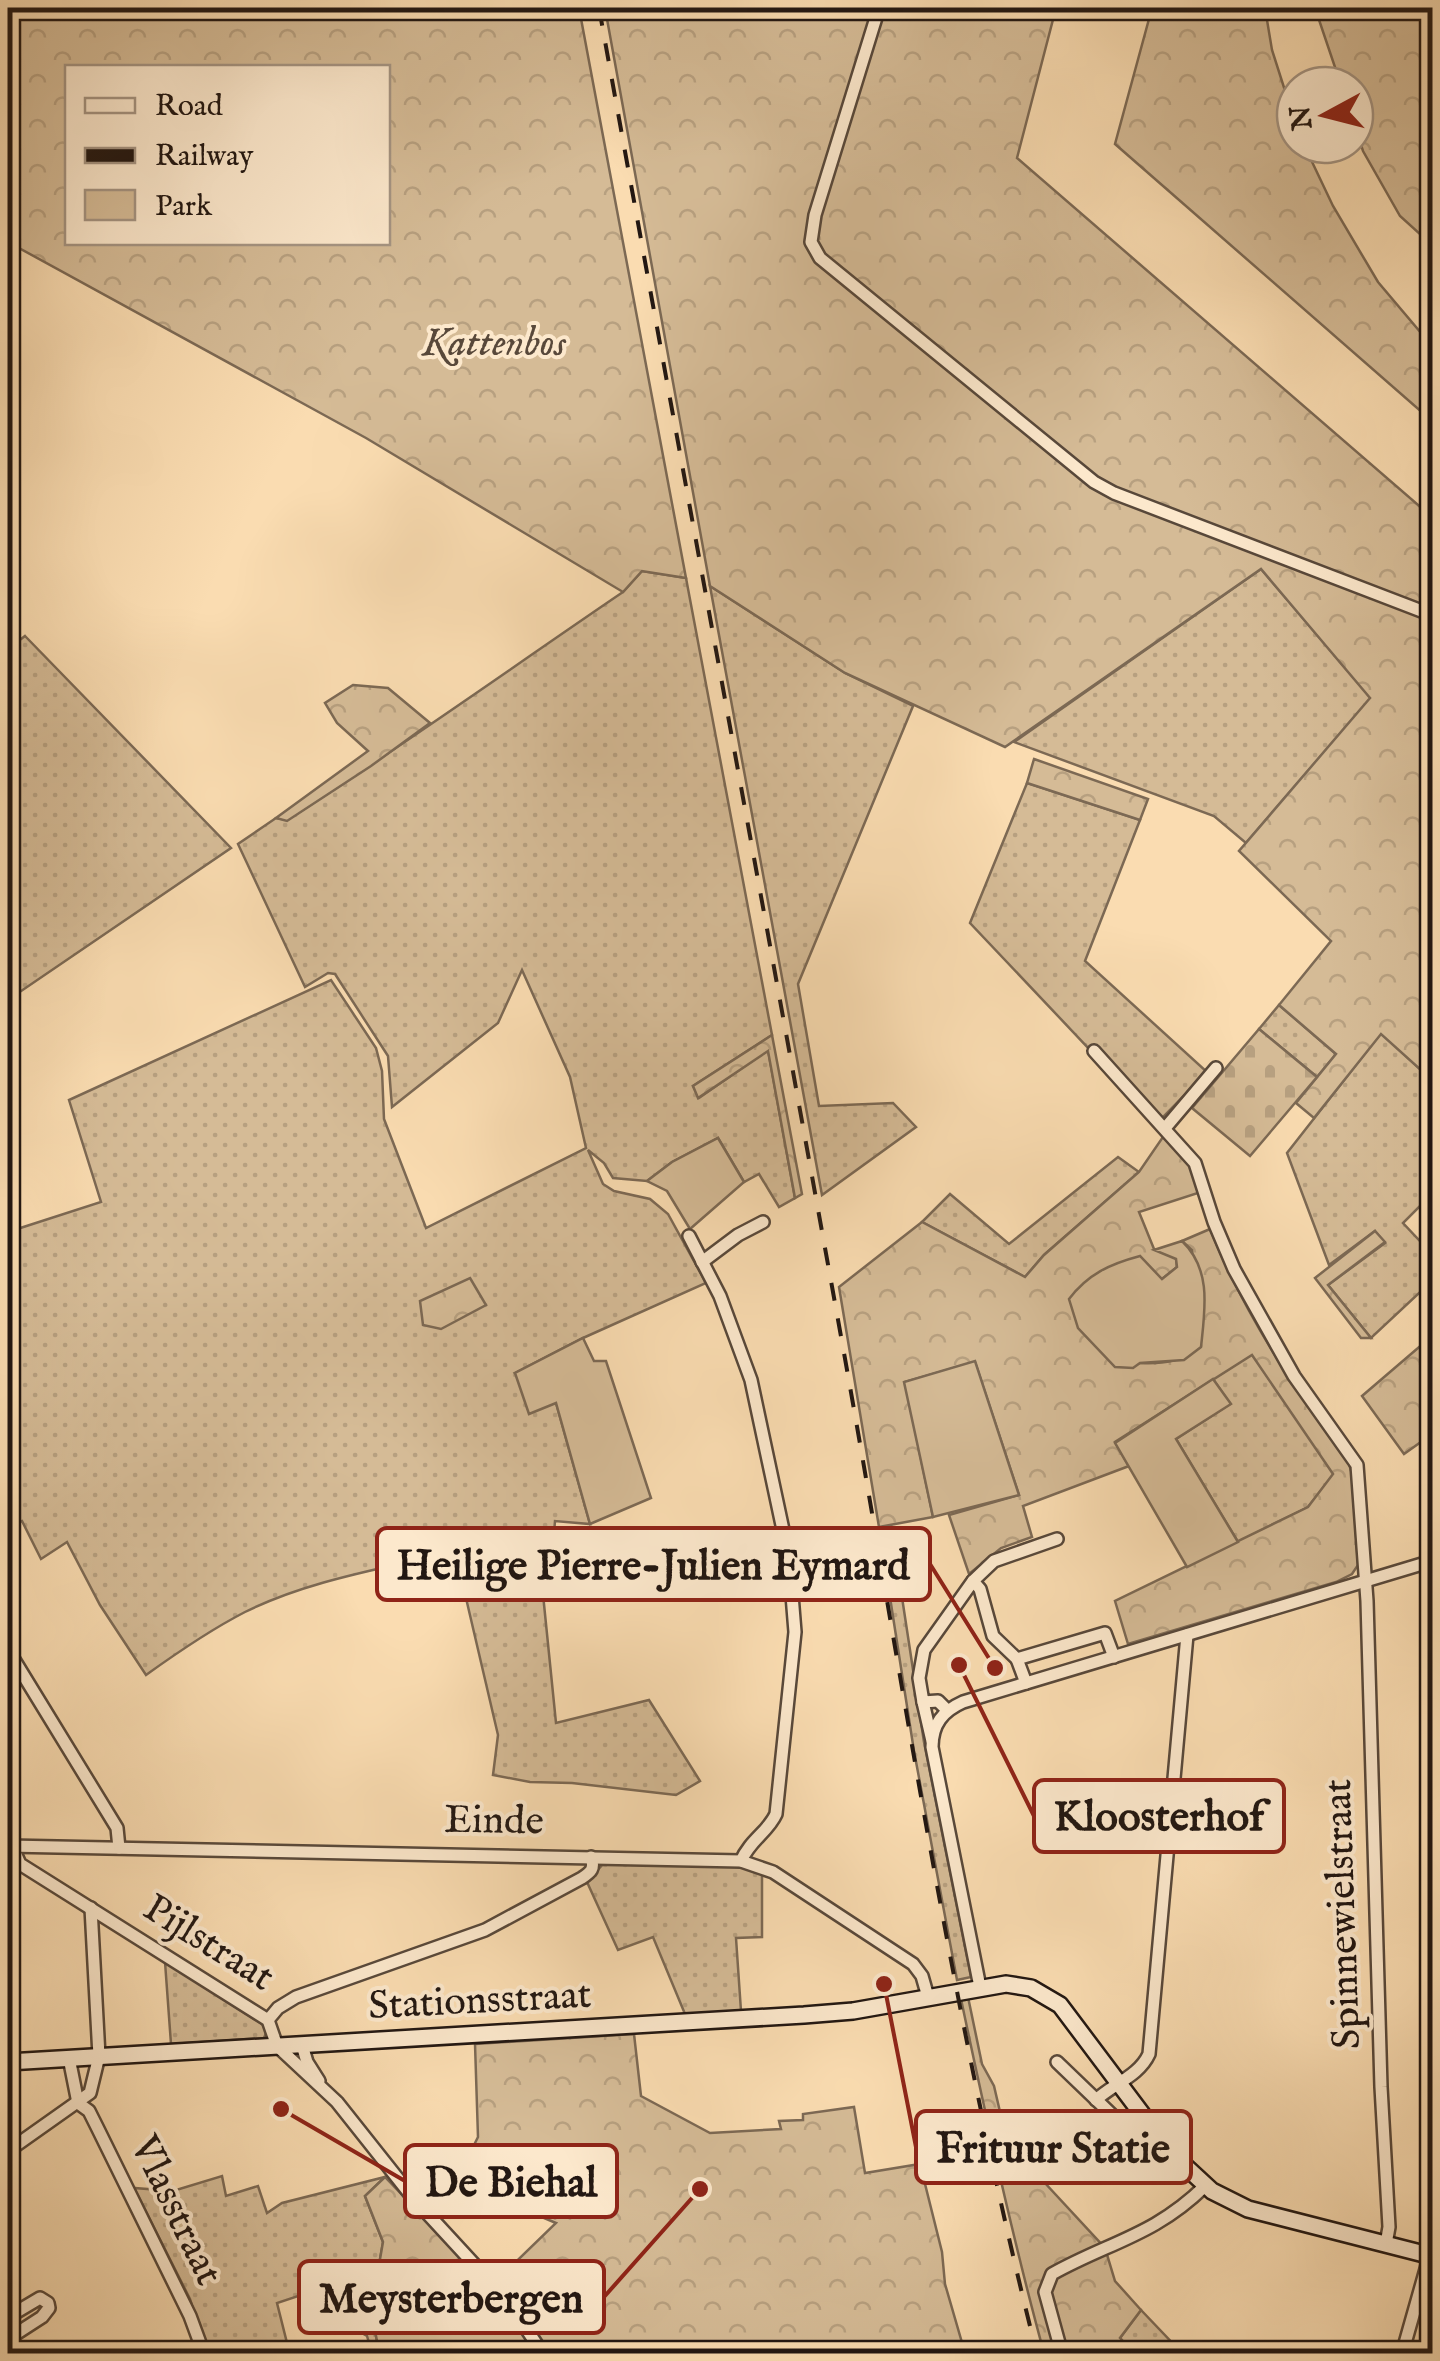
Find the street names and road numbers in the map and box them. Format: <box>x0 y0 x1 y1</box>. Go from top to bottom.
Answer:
street label: Spinnewielstraat <box>1314 1778 1374 2050</box>
street label: Einde <box>444 1796 544 1848</box>
street label: Pijlstraat <box>133 1884 283 2004</box>
street label: Stationsstraat <box>367 1971 593 2033</box>
street label: Vlasstraat <box>116 2127 233 2294</box>

